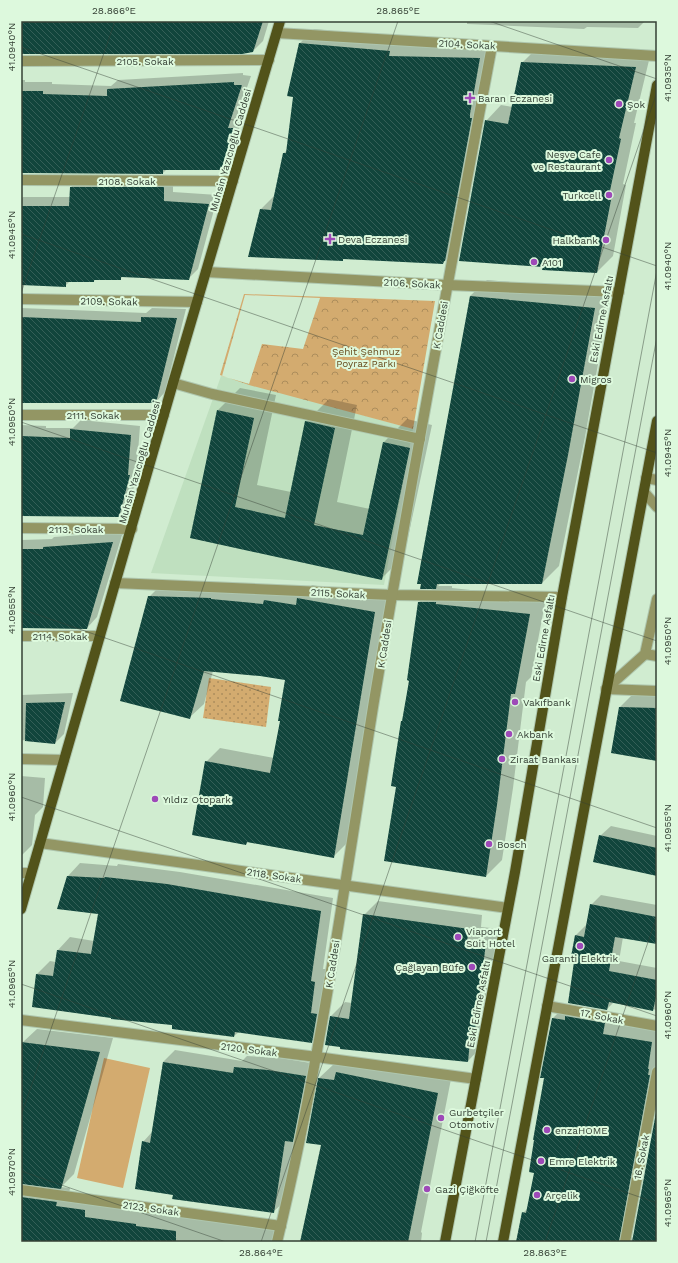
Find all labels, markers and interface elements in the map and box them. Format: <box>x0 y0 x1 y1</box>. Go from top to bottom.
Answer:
text: 28.866°E <box>92 5 136 16</box>
text: 28.865°E <box>376 5 420 16</box>
text: 41.0940°N <box>6 23 17 71</box>
street label: 2104. Sokak <box>438 38 496 52</box>
text: 41.0935°N <box>662 54 673 102</box>
street label: 2105. Sokak <box>116 56 174 67</box>
street label: Muhsin Yazıcıoğlu Caddesi <box>208 87 253 213</box>
marker: Baran Eczanesi <box>465 93 475 103</box>
place label: Baran Eczanesi <box>478 93 552 104</box>
marker: Şok <box>614 99 624 109</box>
place label: Şok <box>627 99 645 110</box>
place label: Neşve Cafe ve Restaurant <box>533 149 602 172</box>
marker: Neşve Cafe ve Restaurant <box>604 155 614 165</box>
street label: 2108. Sokak <box>98 176 156 187</box>
place label: Turkcell <box>562 190 601 201</box>
marker: Turkcell <box>604 190 614 200</box>
text: 41.0945°N <box>6 211 17 259</box>
marker: Deva Eczanesi <box>325 234 335 244</box>
place label: Deva Eczanesi <box>338 234 407 245</box>
place label: Halkbank <box>553 235 598 246</box>
marker: Halkbank <box>601 235 611 245</box>
text: 41.0940°N <box>662 242 673 290</box>
marker: A101 <box>529 257 539 267</box>
place label: A101 <box>542 257 562 268</box>
street label: Eski Edirne Asfaltı <box>588 275 615 364</box>
street label: 2106. Sokak <box>383 277 441 291</box>
street label: 2109. Sokak <box>80 296 138 308</box>
street label: K Caddesi <box>431 300 450 350</box>
park label: Şehit Şehmuz Poyraz Parkı <box>332 346 400 369</box>
marker: Migros <box>567 374 577 384</box>
place label: Migros <box>580 374 612 385</box>
text: 41.0950°N <box>6 398 17 446</box>
street label: Muhsin Yazıcıoğlu Caddesi <box>117 399 162 525</box>
street label: 2111. Sokak <box>67 410 120 421</box>
text: 41.0945°N <box>662 429 673 477</box>
street label: 2113. Sokak <box>49 524 104 535</box>
text: 41.0955°N <box>6 586 17 634</box>
street label: 2115. Sokak <box>310 587 366 600</box>
street label: Eski Edirne Asfaltı <box>530 594 557 683</box>
text: 41.0950°N <box>662 617 673 665</box>
street label: K Caddesi <box>375 619 394 669</box>
street label: 2114. Sokak <box>32 631 88 642</box>
marker: Vakıfbank <box>510 697 520 707</box>
place label: Vakıfbank <box>523 697 571 708</box>
marker: Akbank <box>504 729 514 739</box>
place label: Akbank <box>517 729 553 740</box>
marker: Ziraat Bankası <box>497 754 507 764</box>
place label: Ziraat Bankası <box>510 754 579 765</box>
text: 41.0960°N <box>6 773 17 821</box>
marker: Yıldız Otopark <box>150 794 160 804</box>
place label: Yıldız Otopark <box>163 794 231 805</box>
text: 41.0955°N <box>662 804 673 852</box>
marker: Bosch <box>484 839 494 849</box>
place label: Bosch <box>497 839 527 850</box>
street label: 2118. Sokak <box>246 866 302 885</box>
place label: Viaport Süit Hotel <box>466 926 515 949</box>
marker: Viaport Süit Hotel <box>453 932 463 942</box>
street label: K Caddesi <box>323 939 342 989</box>
marker: Garanti Elektrik <box>575 941 585 951</box>
place label: Garanti Elektrik <box>542 953 619 964</box>
text: 41.0965°N <box>6 960 17 1008</box>
street label: Eski Edirne Asfaltı <box>465 960 492 1049</box>
place label: Çağlayan Büfe <box>395 962 464 973</box>
marker: Çağlayan Büfe <box>467 962 477 972</box>
text: 41.0960°N <box>662 991 673 1039</box>
street label: 17. Sokak <box>579 1007 625 1026</box>
street label: 2120. Sokak <box>220 1041 278 1058</box>
place label: Gurbetçiler Otomotiv <box>449 1107 504 1130</box>
marker: Gurbetçiler Otomotiv <box>436 1113 446 1123</box>
marker: enzaHOME <box>542 1125 552 1135</box>
place label: enzaHOME <box>555 1125 608 1136</box>
street label: 16. Sokak <box>632 1133 651 1180</box>
text: 41.0970°N <box>6 1148 17 1196</box>
marker: Emre Elektrik <box>536 1156 546 1166</box>
place label: Emre Elektrik <box>549 1156 616 1167</box>
text: 41.0965°N <box>662 1179 673 1227</box>
marker: Gazi Çiğköfte <box>422 1184 432 1194</box>
place label: Gazi Çiğköfte <box>435 1184 499 1195</box>
marker: Arçelik <box>532 1190 542 1200</box>
place label: Arçelik <box>545 1190 579 1201</box>
street label: 2123. Sokak <box>122 1199 180 1218</box>
text: 28.864°E <box>239 1247 283 1258</box>
text: 28.863°E <box>523 1247 567 1258</box>

